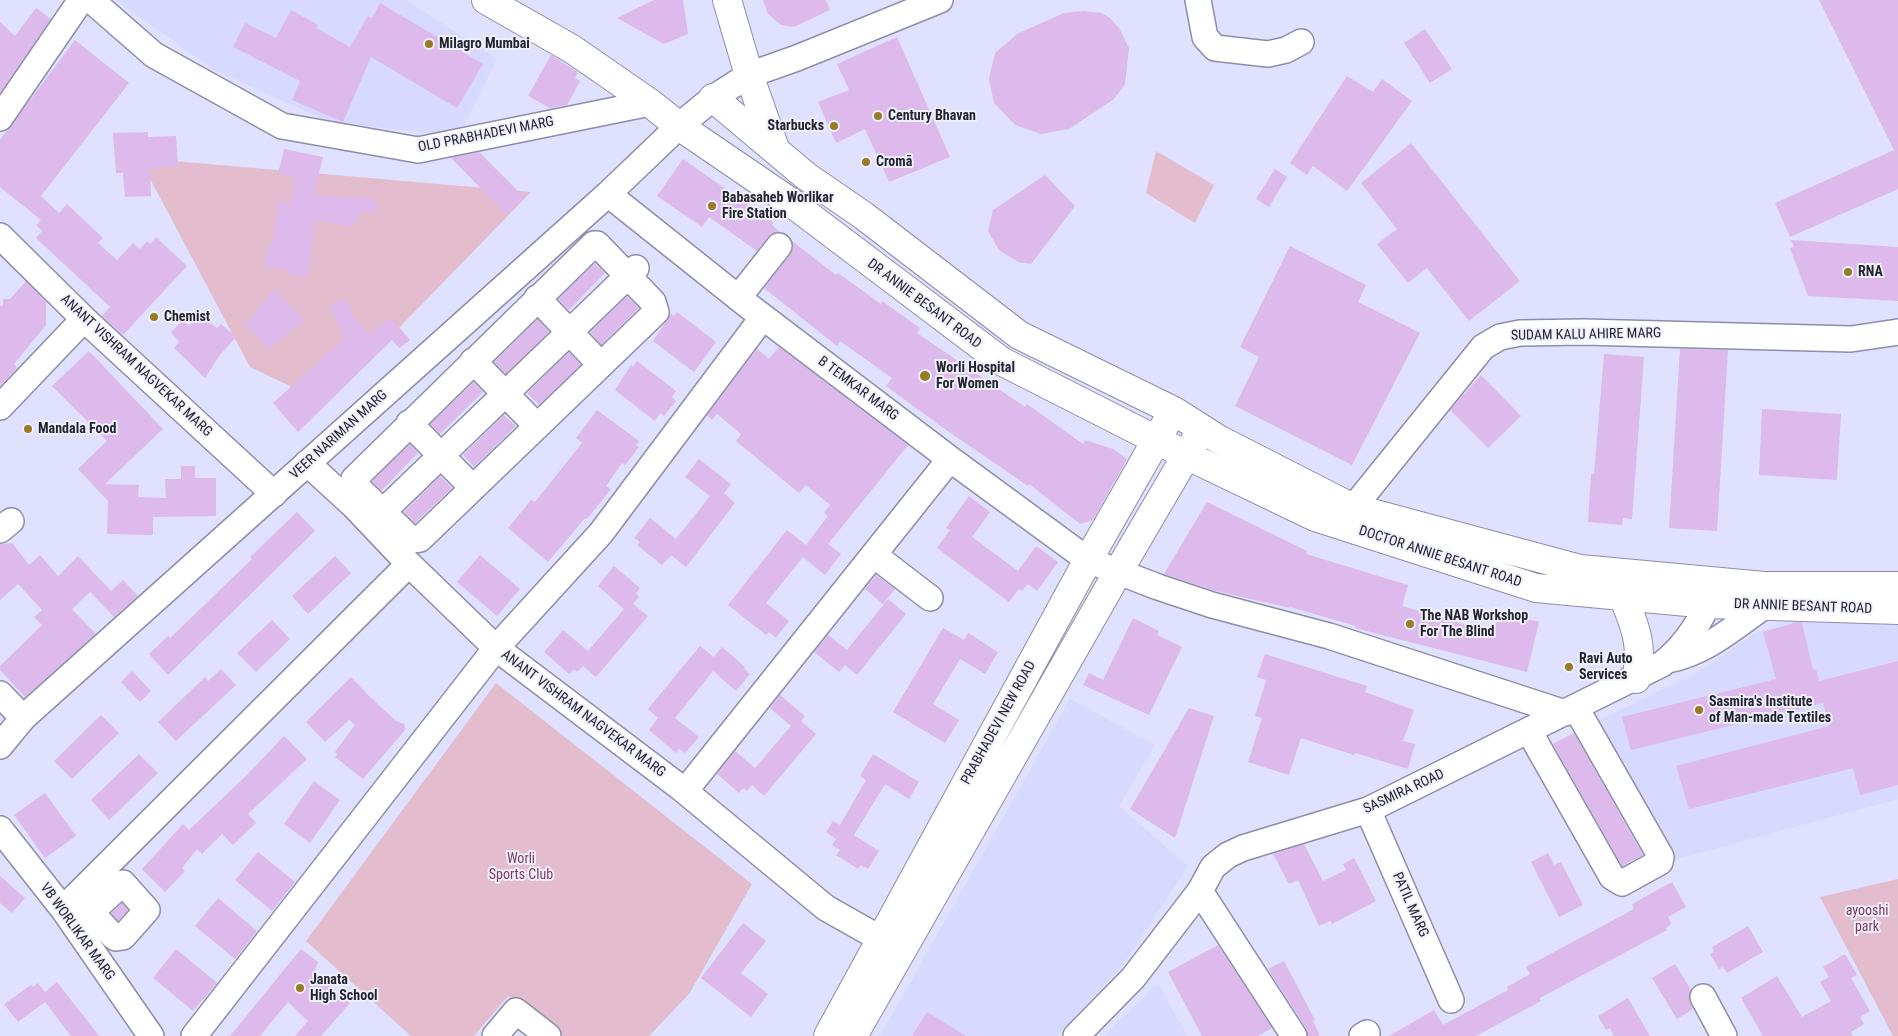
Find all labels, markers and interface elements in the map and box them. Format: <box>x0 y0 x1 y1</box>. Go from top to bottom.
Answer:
place label: Milagro Mumbai <box>439 36 530 52</box>
marker: Milagro Mumbai <box>423 38 435 50</box>
place label: Century Bhavan <box>888 108 976 124</box>
marker: Century Bhavan <box>872 110 884 122</box>
street label: OLD PRABHADEVI MARG <box>417 114 555 156</box>
place label: Starbucks <box>768 118 824 134</box>
marker: Starbucks <box>828 120 840 132</box>
place label: Cromā <box>876 154 912 170</box>
marker: Cromā <box>860 156 872 168</box>
place label: Babasaheb Worlikar Fire Station <box>722 190 834 222</box>
marker: Babasaheb Worlikar Fire Station <box>706 200 718 212</box>
street label: DR ANNIE BESANT ROAD <box>864 256 984 352</box>
place label: RNA <box>1858 264 1883 280</box>
marker: RNA <box>1842 266 1854 278</box>
street label: ANANT VISHRAM NAGVEKAR MARG <box>57 291 215 441</box>
place label: Chemist <box>164 309 210 325</box>
marker: Chemist <box>148 311 160 323</box>
street label: SUDAM KALU AHIRE MARG <box>1511 325 1661 345</box>
street label: B TEMKAR MARG <box>814 353 902 425</box>
place label: Worli Hospital For Women <box>936 360 1015 392</box>
marker: Worli Hospital For Women <box>918 369 932 383</box>
street label: VEER NARIMAN MARG <box>287 387 391 483</box>
place label: Mandala Food <box>38 421 116 437</box>
marker: Mandala Food <box>22 423 34 435</box>
street label: DOCTOR ANNIE BESANT ROAD <box>1357 523 1523 591</box>
street label: DR ANNIE BESANT ROAD <box>1734 596 1872 618</box>
place label: The NAB Workshop For The Blind <box>1420 608 1528 640</box>
marker: The NAB Workshop For The Blind <box>1404 618 1416 630</box>
street label: ANANT VISHRAM NAGVEKAR MARG <box>498 647 668 781</box>
place label: Ravi Auto Services <box>1579 651 1633 684</box>
street label: PRABHADEVI NEW ROAD <box>958 658 1040 788</box>
marker: Ravi Auto Services <box>1563 661 1575 673</box>
place label: Sasmira's Institute of Man-made Textiles <box>1709 694 1831 726</box>
marker: Sasmira's Institute of Man-made Textiles <box>1693 704 1705 716</box>
street label: SASMIRA ROAD <box>1361 766 1447 818</box>
park label: Worli Sports Club <box>489 851 553 884</box>
street label: PATIL MARG <box>1388 870 1432 940</box>
street label: VB WORLIKAR MARG <box>36 880 118 984</box>
park label: ayooshi park <box>1846 903 1888 936</box>
place label: Janata High School <box>310 972 378 1004</box>
marker: Janata High School <box>294 982 306 994</box>

